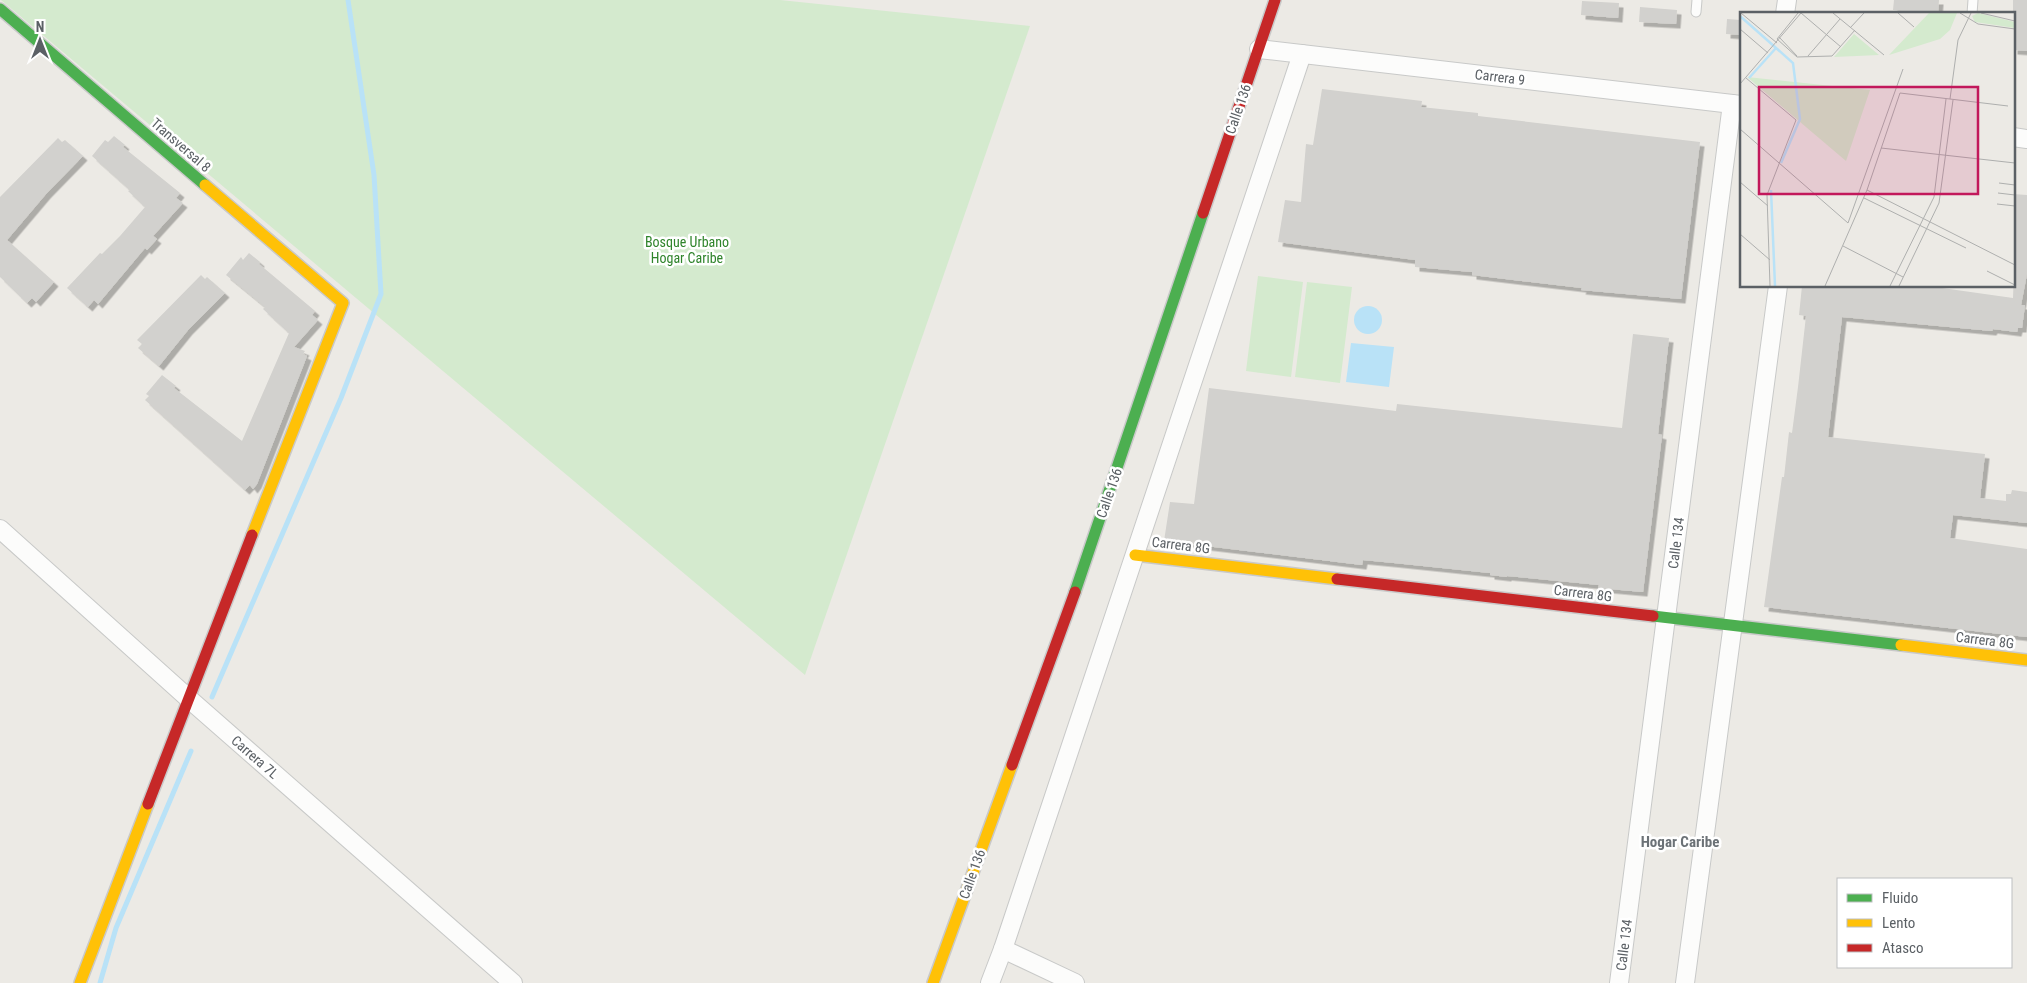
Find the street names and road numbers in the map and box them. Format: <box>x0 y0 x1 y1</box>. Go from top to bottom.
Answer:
street label: Carrera 9 <box>1474 66 1526 88</box>
street label: Calle 136 <box>1222 82 1254 136</box>
street label: Transversal 8 <box>148 115 214 175</box>
street label: Calle 136 <box>1093 466 1125 520</box>
street label: Calle 134 <box>1665 516 1687 570</box>
street label: Carrera 8G <box>1151 533 1211 557</box>
street label: Carrera 8G <box>1553 581 1613 605</box>
street label: Carrera 8G <box>1955 628 2015 652</box>
street label: Carrera 7L <box>228 732 282 782</box>
street label: Calle 136 <box>956 847 988 901</box>
street label: Calle 134 <box>1613 918 1635 972</box>

